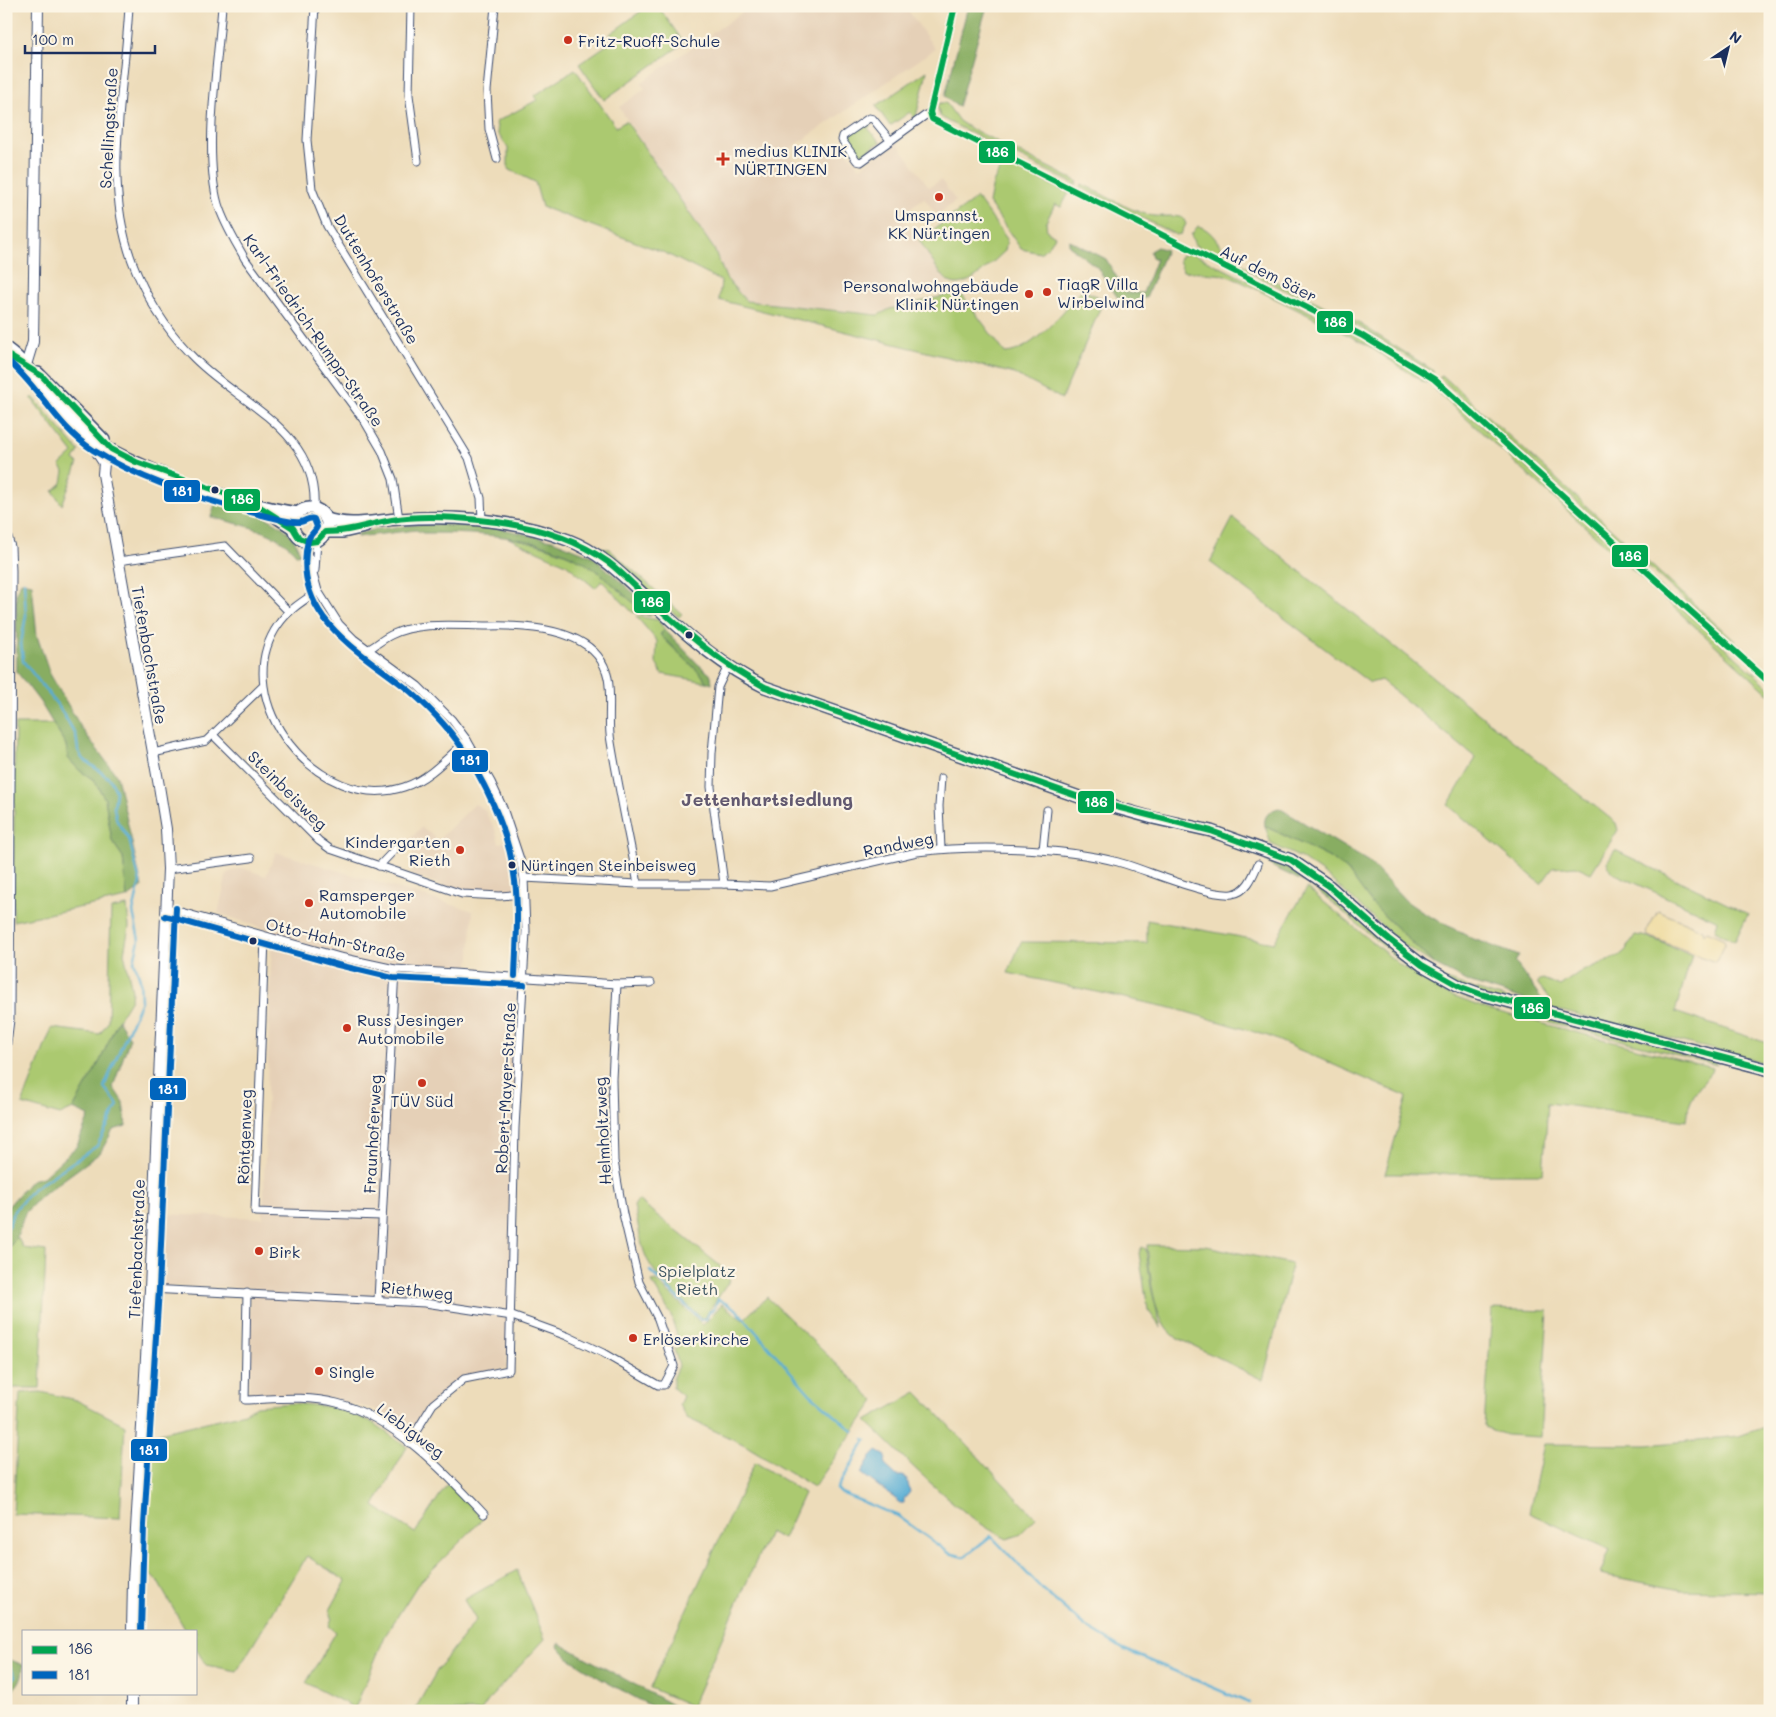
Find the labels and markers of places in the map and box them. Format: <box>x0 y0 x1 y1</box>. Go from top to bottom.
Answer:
place label: Fritz-Ruoff-Schule <box>578 30 720 51</box>
marker: Fritz-Ruoff-Schule <box>562 34 574 46</box>
place label: medius KLINIK NÜRTINGEN <box>734 140 847 179</box>
marker: medius KLINIK NÜRTINGEN <box>716 152 730 166</box>
marker: Umspannst. KK Nürtingen <box>933 191 945 203</box>
place label: Umspannst. KK Nürtingen <box>888 204 990 243</box>
place label: TiagR Villa Wirbelwind <box>1057 273 1144 312</box>
place label: Personalwohngebäude Klinik Nürtingen <box>843 275 1019 314</box>
marker: TiagR Villa Wirbelwind <box>1041 286 1053 298</box>
marker: Personalwohngebäude Klinik Nürtingen <box>1023 288 1035 300</box>
unlabelled marker <box>210 485 220 495</box>
unlabelled marker <box>684 630 694 640</box>
place label: Kindergarten Rieth <box>345 831 450 870</box>
marker: Kindergarten Rieth <box>454 844 466 856</box>
place label: Nürtingen Steinbeisweg <box>521 855 696 875</box>
marker: Nürtingen Steinbeisweg <box>507 860 517 870</box>
place label: Ramsperger Automobile <box>319 884 415 923</box>
marker: Ramsperger Automobile <box>303 897 315 909</box>
unlabelled marker <box>248 936 258 946</box>
place label: Russ Jesinger Automobile <box>357 1009 464 1048</box>
marker: Russ Jesinger Automobile <box>341 1022 353 1034</box>
marker: TÜV Süd <box>416 1077 428 1089</box>
place label: TÜV Süd <box>391 1090 453 1111</box>
place label: Birk <box>269 1241 300 1262</box>
marker: Birk <box>253 1245 265 1257</box>
place label: Erlöserkirche <box>643 1328 749 1349</box>
marker: Erlöserkirche <box>627 1332 639 1344</box>
place label: Single <box>329 1361 375 1382</box>
marker: Single <box>313 1365 325 1377</box>

